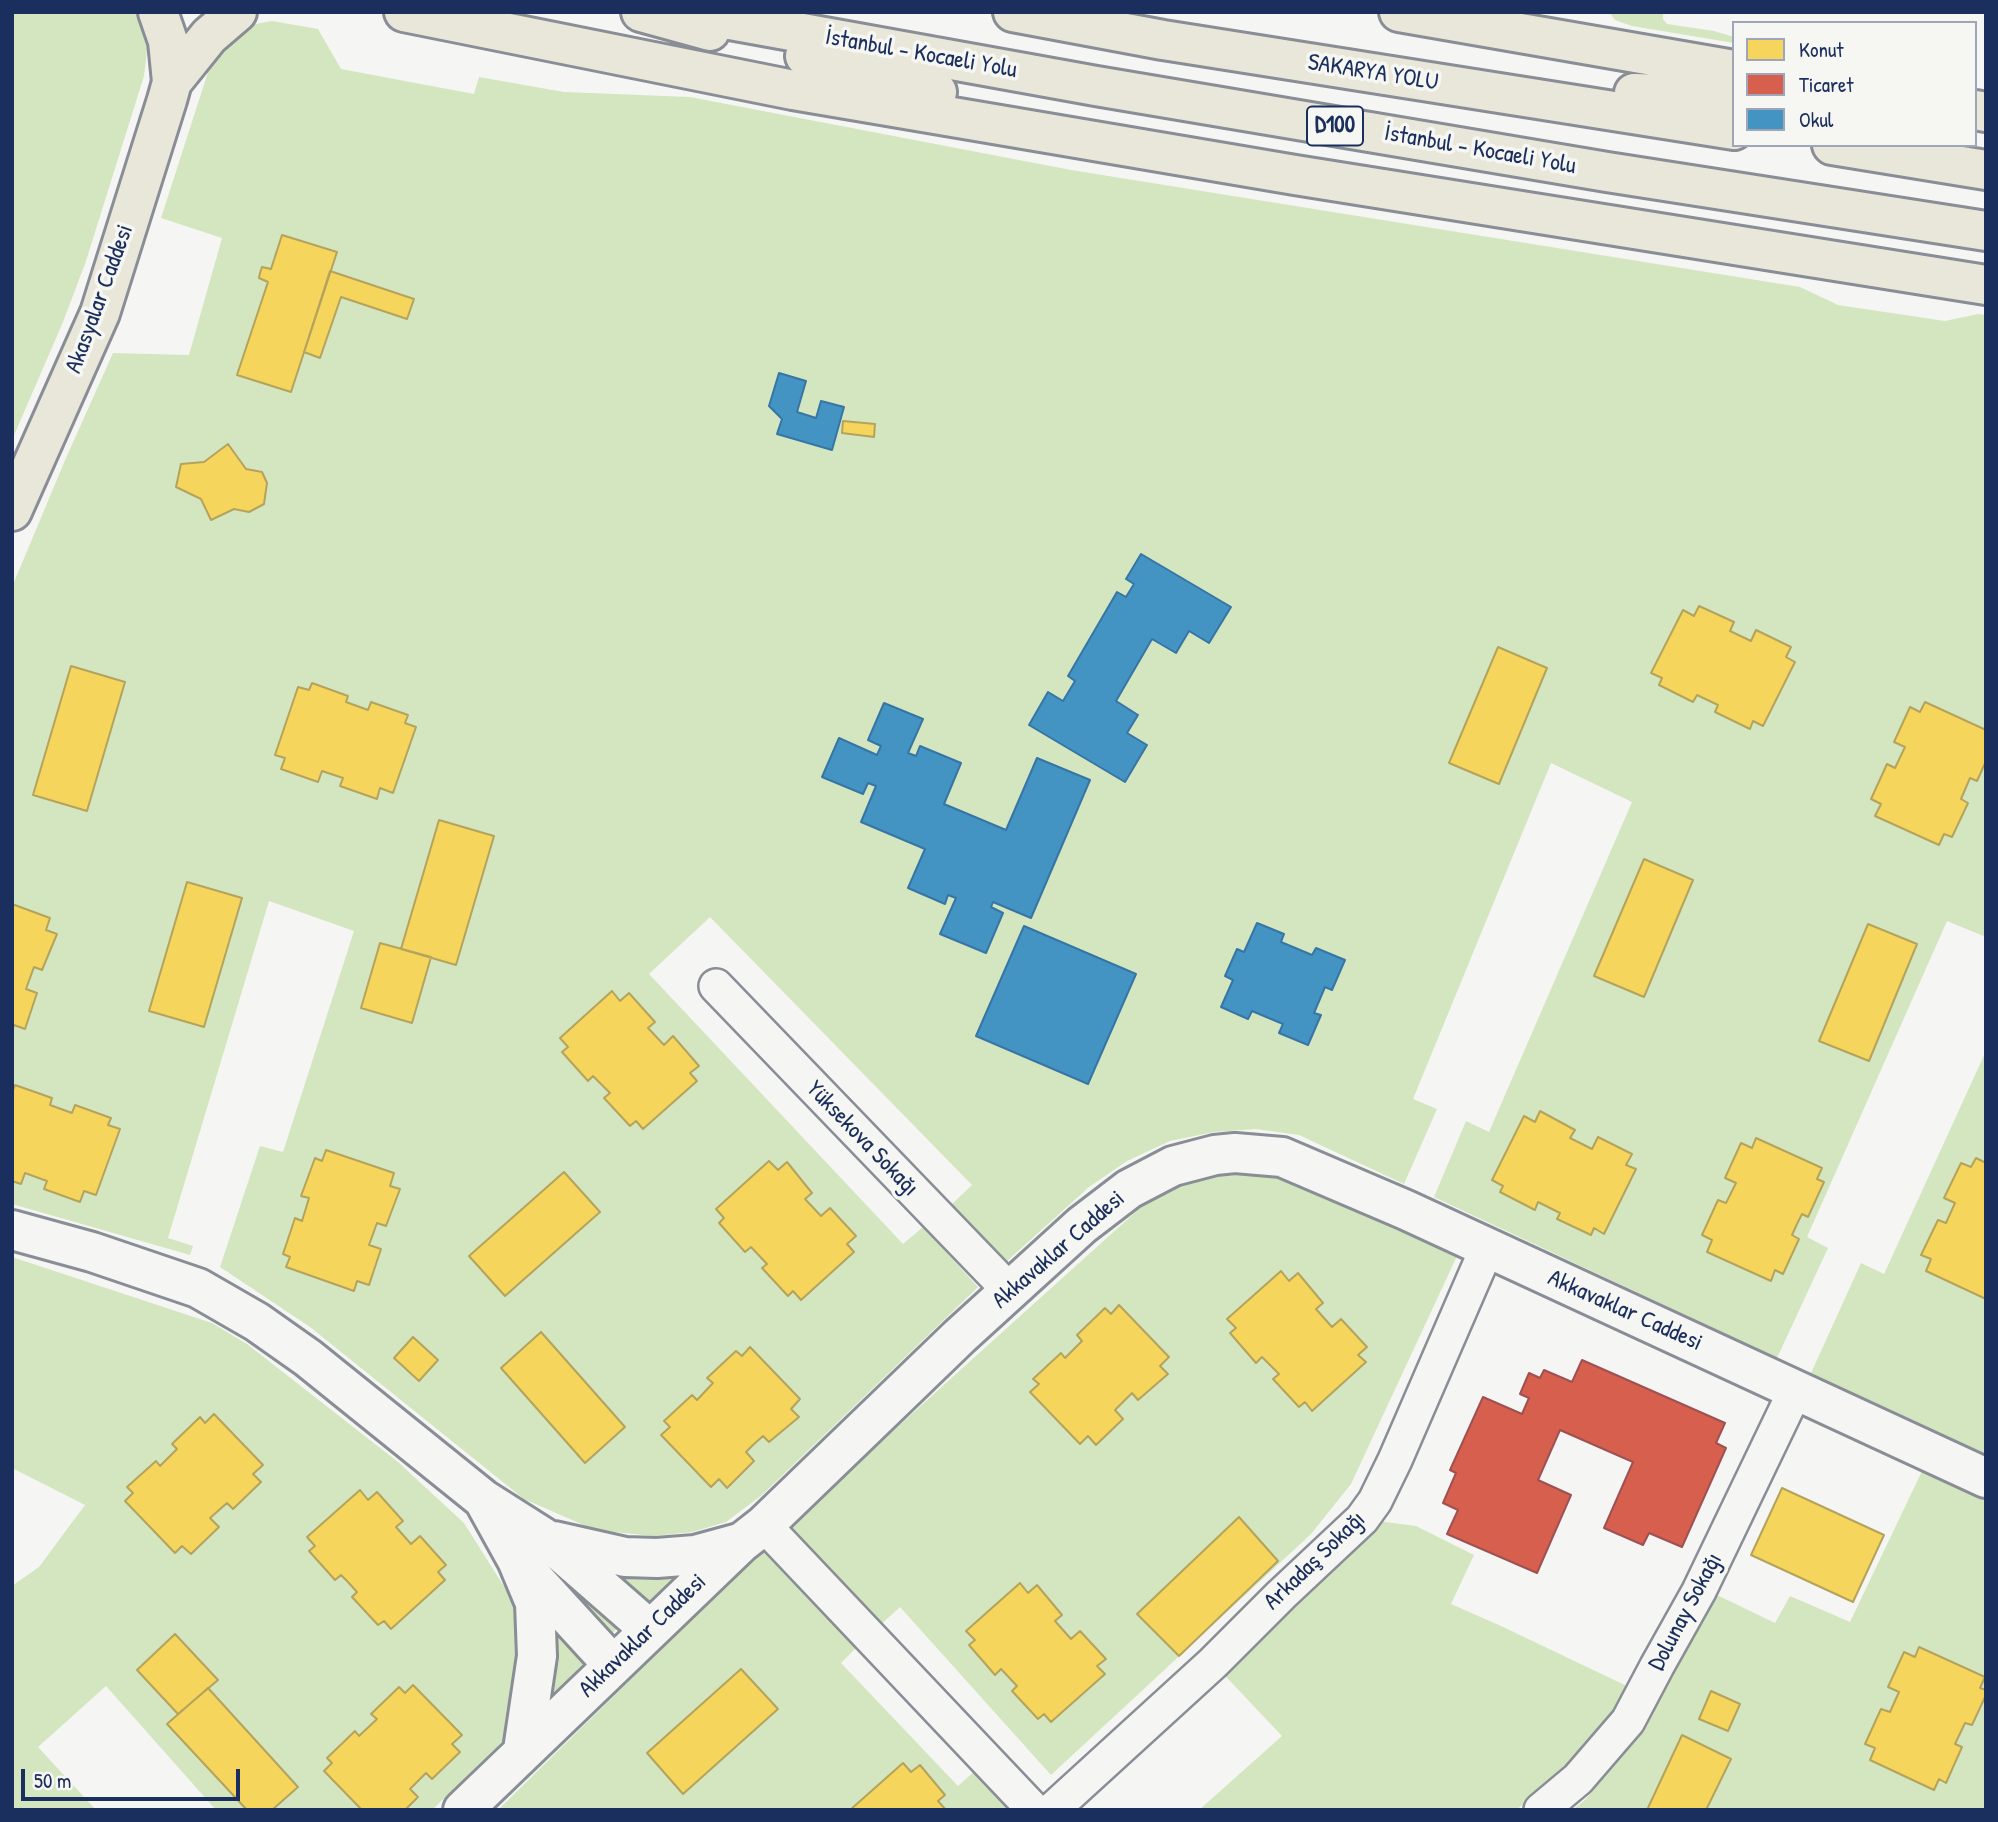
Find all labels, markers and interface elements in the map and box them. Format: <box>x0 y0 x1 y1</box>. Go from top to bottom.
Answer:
legend <box>1732 21 1977 147</box>
street label: İstanbul - Kocaeli Yolu <box>823 23 1019 85</box>
text: Konut <box>1799 35 1844 64</box>
street label: SAKARYA YOLU <box>1306 48 1440 98</box>
text: Ticaret <box>1799 70 1854 99</box>
text: Okul <box>1799 105 1833 134</box>
road number: D100 <box>1307 106 1363 146</box>
street label: İstanbul - Kocaeli Yolu <box>1382 119 1578 181</box>
street label: Akasyalar Caddesi <box>60 221 140 377</box>
street label: Yüksekova Sokağı <box>800 1075 924 1203</box>
street label: Akkavaklar Caddesi <box>987 1185 1131 1315</box>
street label: Akkavaklar Caddesi <box>1543 1264 1707 1358</box>
street label: Arkadaş Sokağı <box>1258 1506 1372 1616</box>
street label: Dolunay Sokağı <box>1643 1548 1729 1676</box>
street label: Akkavaklar Caddesi <box>573 1568 713 1704</box>
scale bar <box>24 1756 243 1800</box>
text: 50 m <box>34 1766 71 1795</box>

